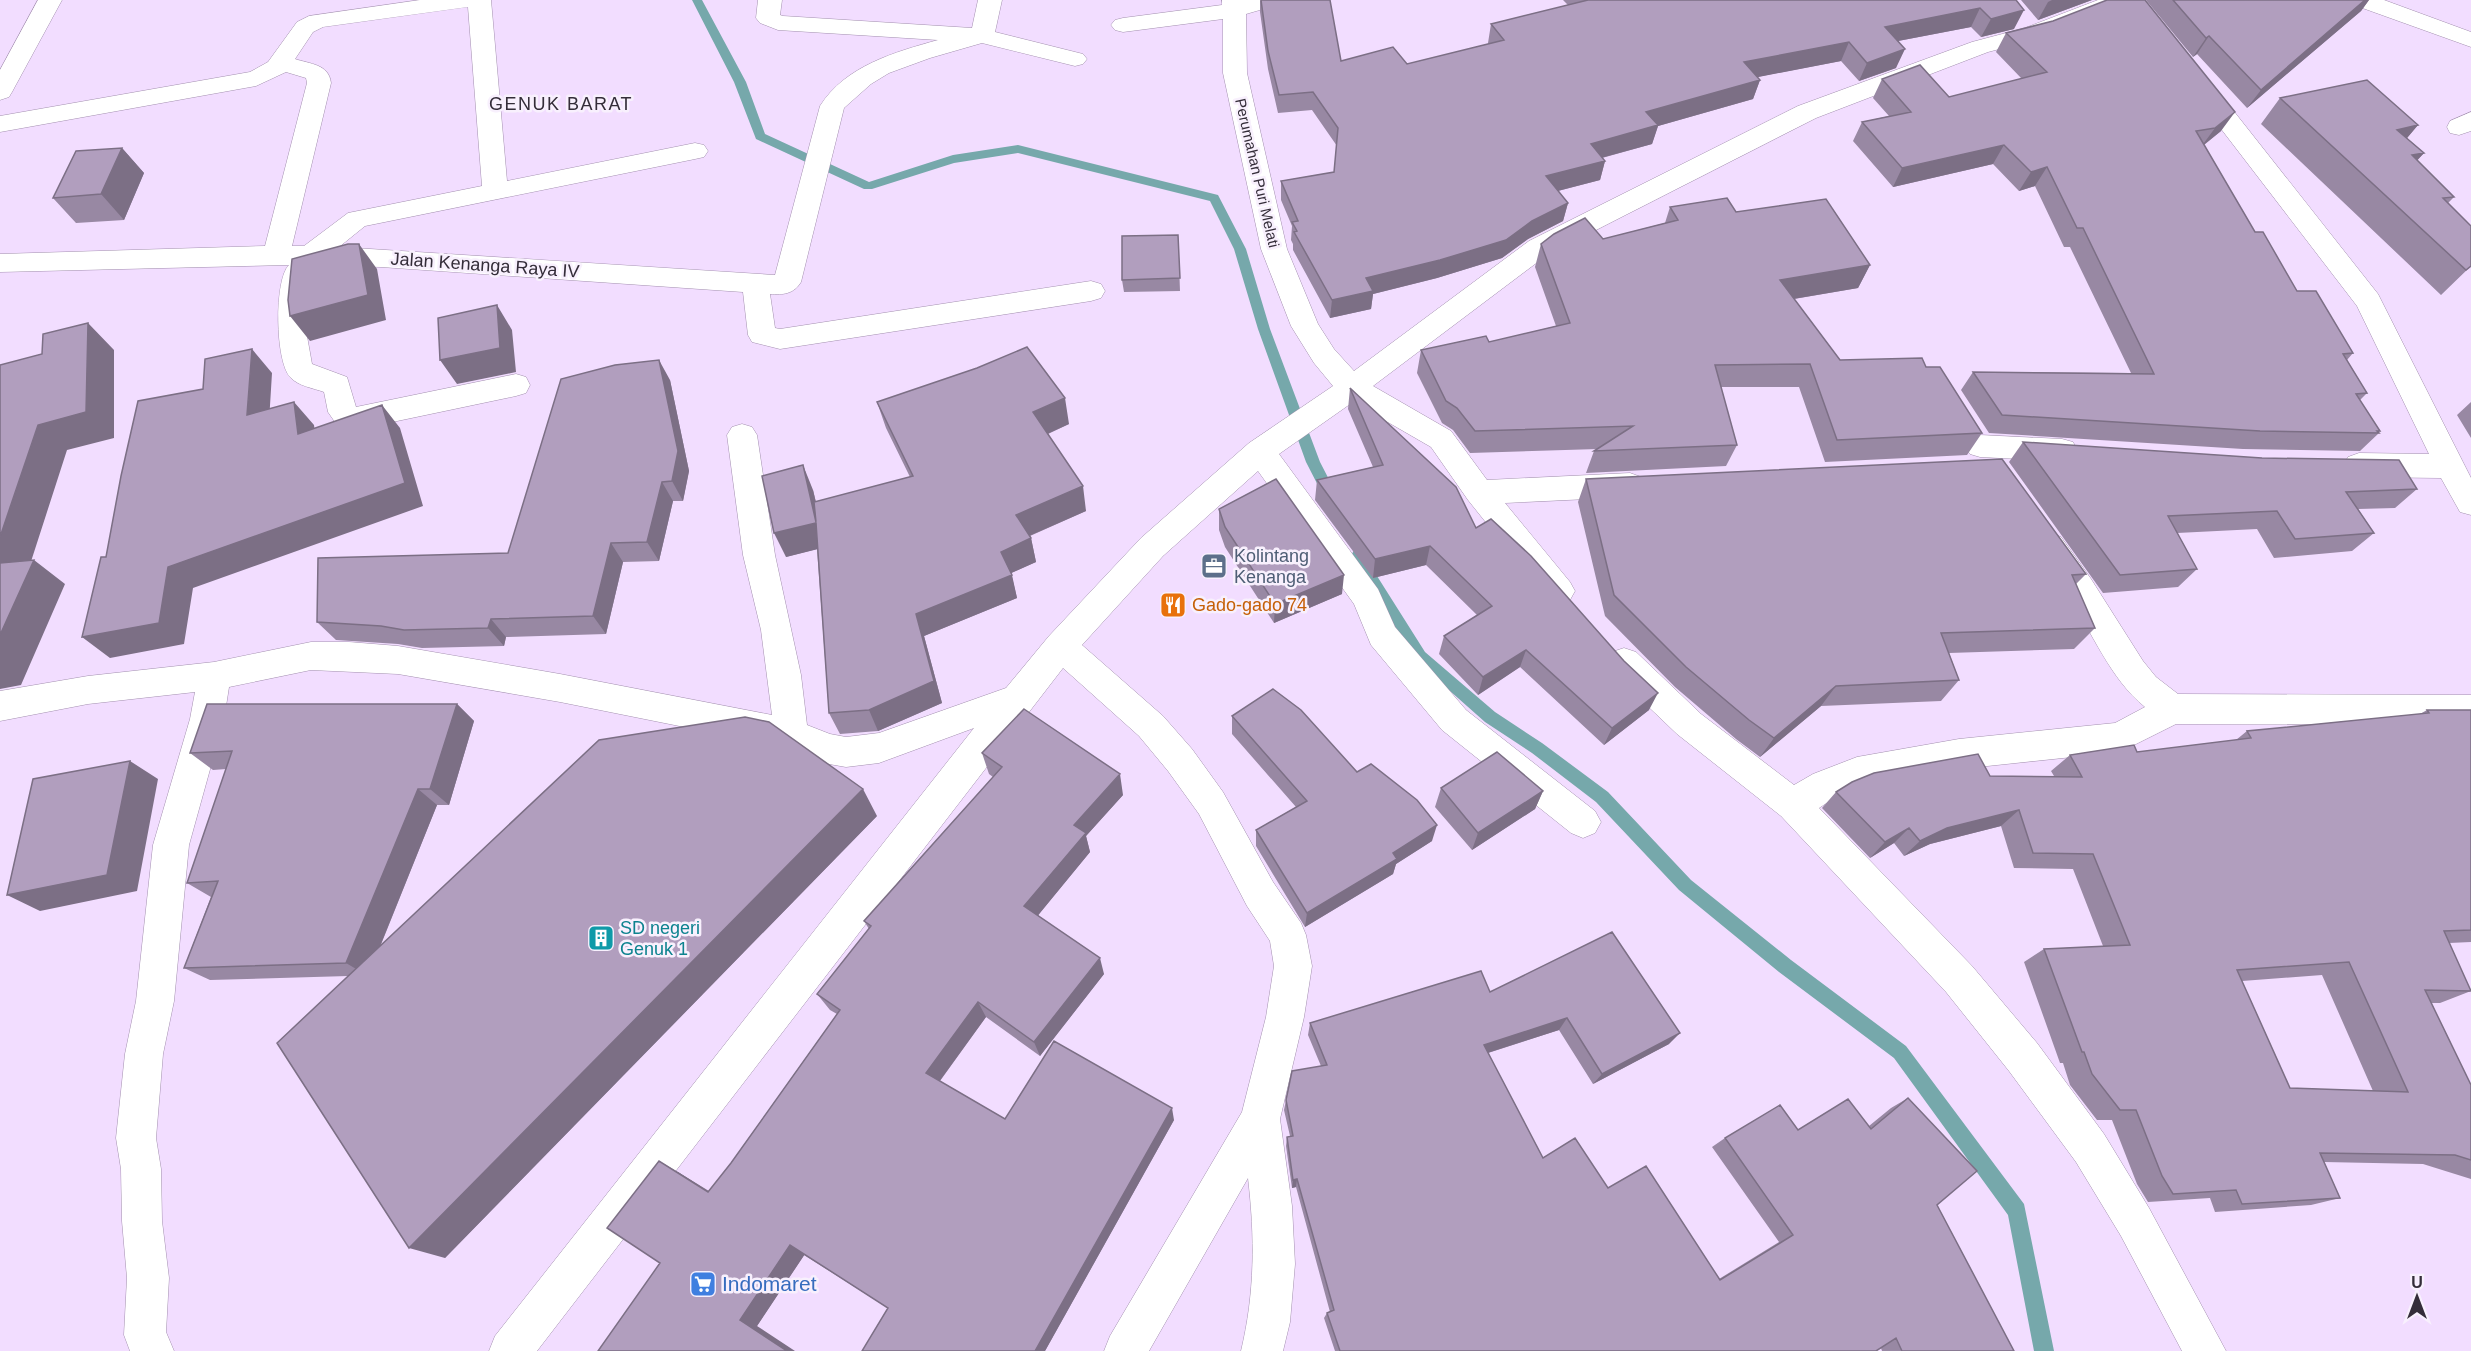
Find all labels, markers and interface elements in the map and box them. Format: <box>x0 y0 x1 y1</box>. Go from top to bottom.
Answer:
district label: GENUK BARAT <box>489 94 633 114</box>
street label: Perumahan Puri Melati <box>1232 97 1283 249</box>
street label: Jalan Kenanga Raya IV <box>390 248 580 282</box>
place label: Kolintang Kenanga <box>1234 546 1309 587</box>
office icon: Kolintang Kenanga <box>1199 551 1229 581</box>
restaurant icon: Gado-gado 74 <box>1158 590 1188 620</box>
place label: Gado-gado 74 <box>1192 595 1307 615</box>
place label: SD negeri Genuk 1 <box>620 918 700 959</box>
building icon: SD negeri Genuk 1 <box>586 923 616 953</box>
north arrow <box>2387 1267 2447 1327</box>
supermarket icon: Indomaret <box>688 1269 718 1299</box>
place label: Indomaret <box>722 1272 817 1295</box>
text: U <box>2411 1274 2423 1291</box>

